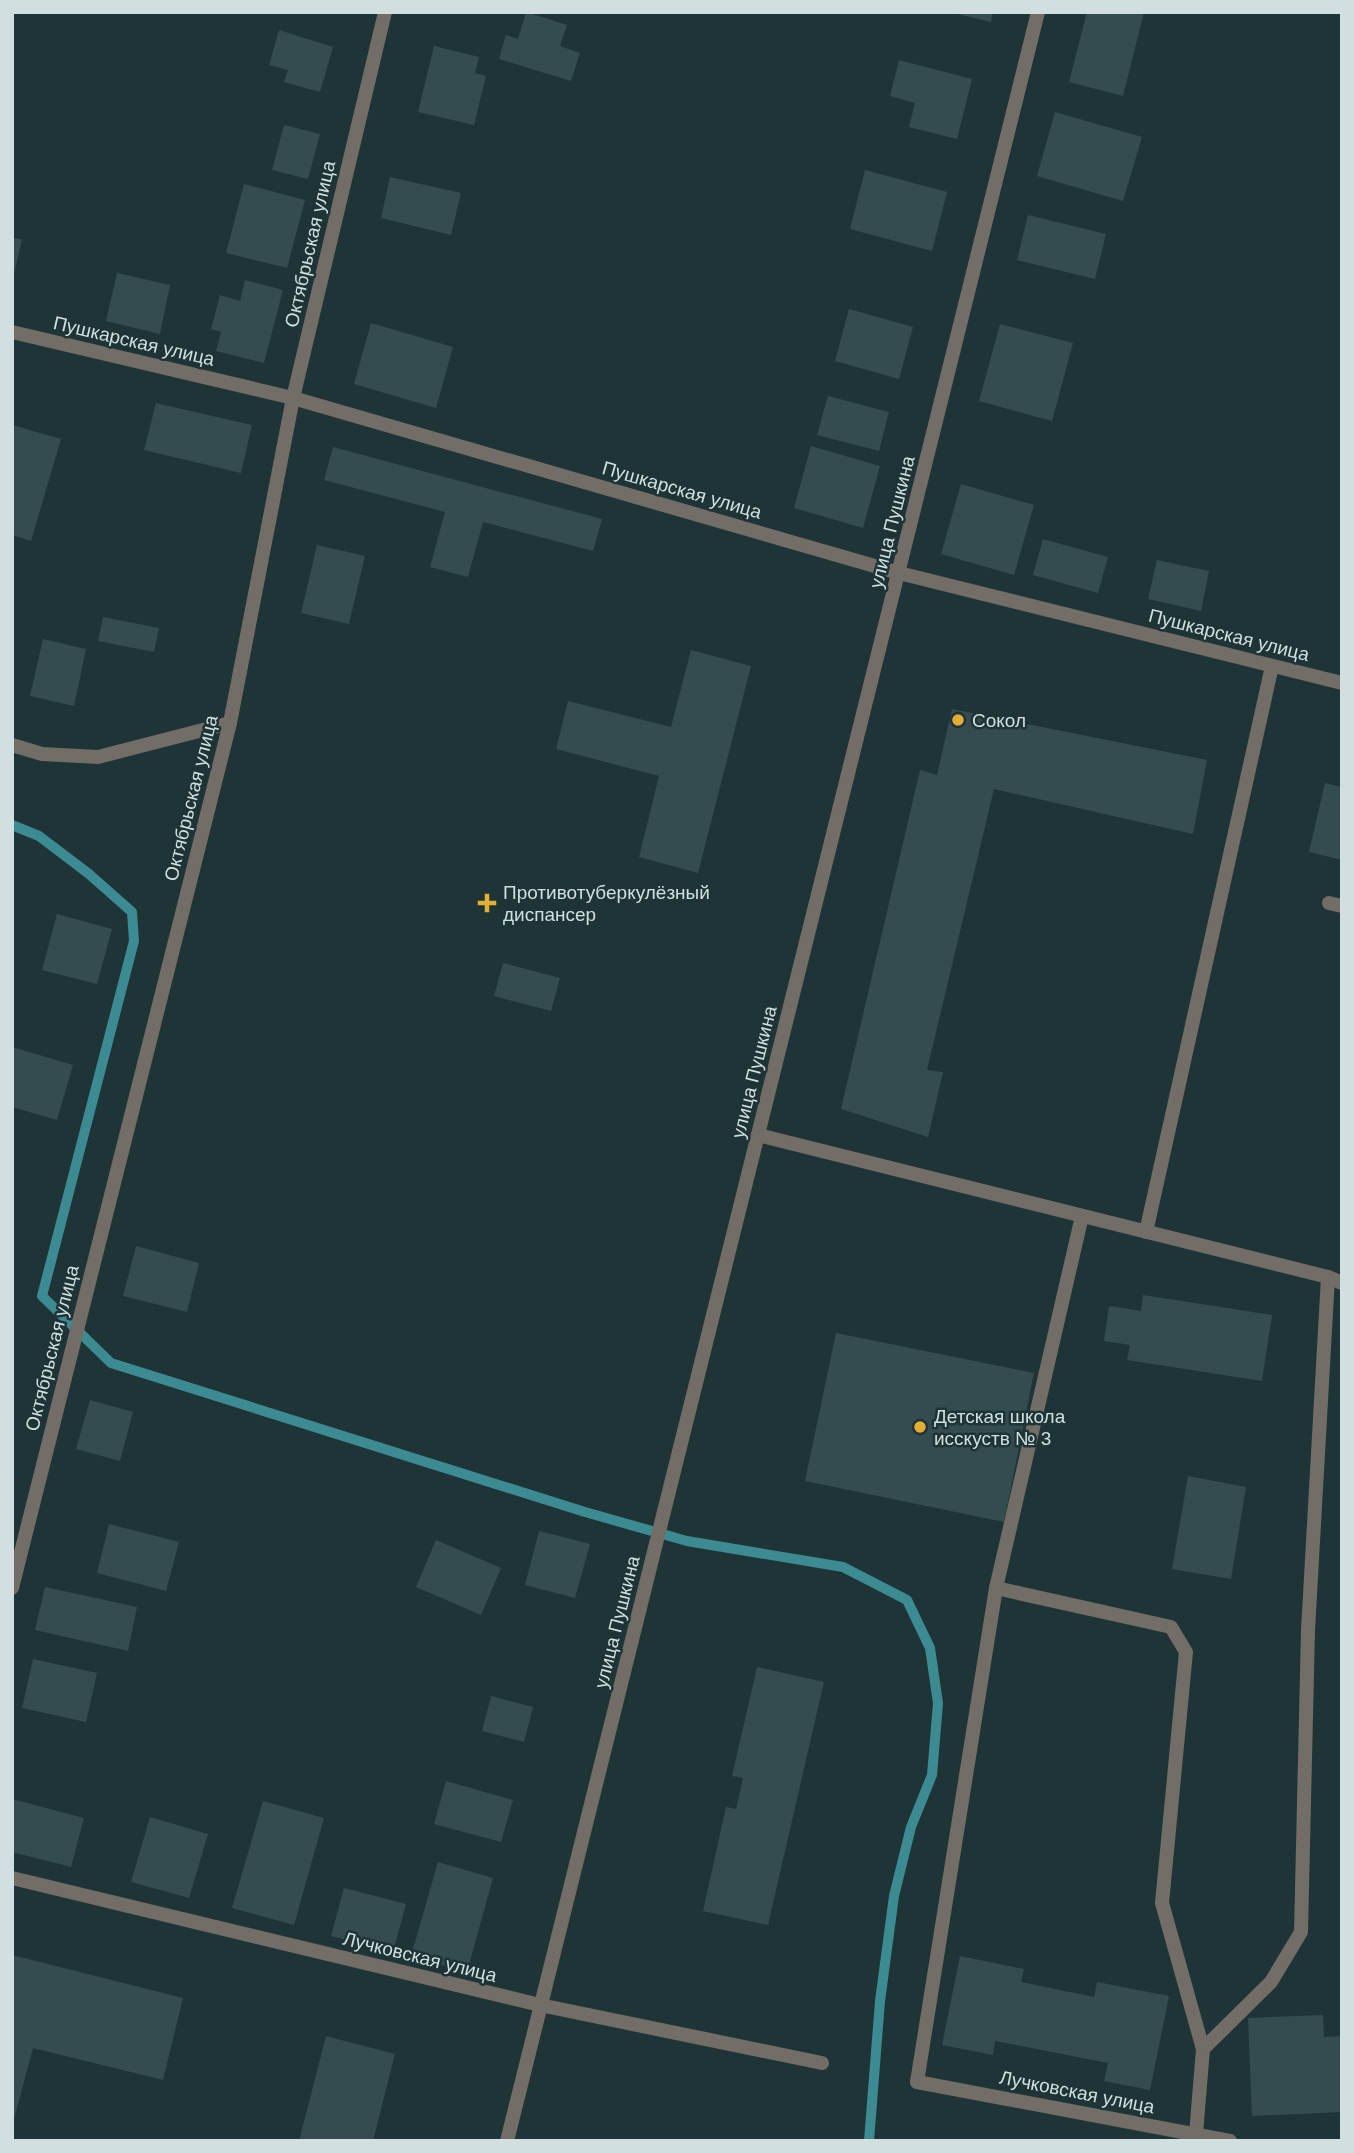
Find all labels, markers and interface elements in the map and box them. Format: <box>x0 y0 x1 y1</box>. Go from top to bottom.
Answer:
street label: Октябрьская улица <box>281 158 339 329</box>
street label: Пушкарская улица <box>51 312 217 370</box>
street label: улица Пушкина <box>865 453 919 590</box>
street label: Пушкарская улица <box>600 457 765 523</box>
street label: Пушкарская улица <box>1146 605 1312 665</box>
place label: Сокол <box>972 710 1026 731</box>
street label: Октябрьская улица <box>160 712 222 883</box>
marker: Сокол <box>950 712 966 728</box>
place label: Противотуберкулёзный диспансер <box>503 882 710 925</box>
marker: Противотуберкулёзный диспансер <box>477 893 497 913</box>
street label: улица Пушкина <box>727 1003 781 1140</box>
street label: Октябрьская улица <box>21 1262 83 1433</box>
place label: Детская школа исскуств № 3 <box>934 1406 1066 1449</box>
marker: Детская школа исскуств № 3 <box>912 1419 928 1435</box>
street label: улица Пушкина <box>590 1553 644 1690</box>
street label: Лучковская улица <box>341 1928 499 1986</box>
street label: Лучковская улица <box>998 2067 1157 2117</box>

